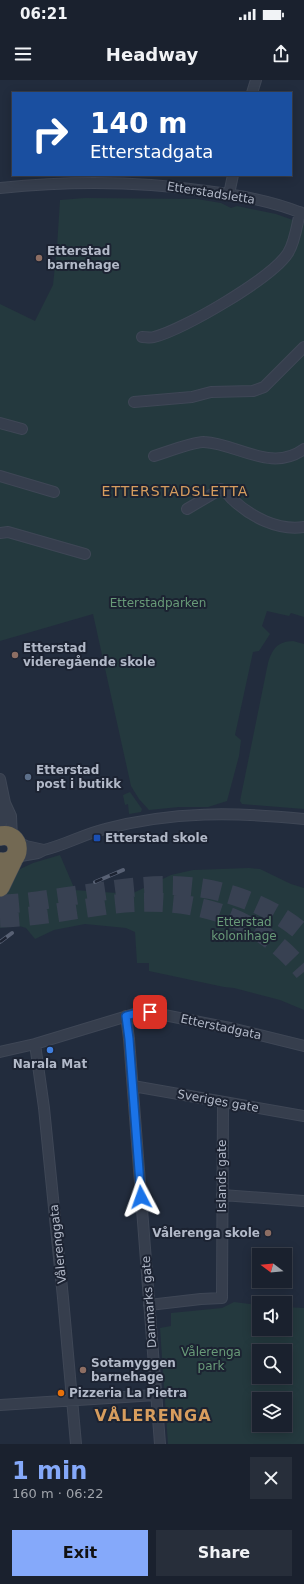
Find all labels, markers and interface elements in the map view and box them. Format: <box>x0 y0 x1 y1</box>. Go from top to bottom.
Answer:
text: 06:21 <box>20 5 68 23</box>
icon: menu <box>12 43 34 65</box>
icon: share <box>270 43 292 65</box>
text: Headway <box>106 44 198 65</box>
text: 140 m <box>90 107 187 140</box>
icon: right <box>24 108 76 160</box>
text: Etterstadgata <box>90 141 213 162</box>
street label: Etterstadsletta <box>166 179 256 207</box>
place label: Etterstad barnehage <box>47 244 120 272</box>
marker: Etterstad barnehage <box>34 253 44 263</box>
district label: ETTERSTADSLETTA <box>102 483 248 499</box>
park label: Etterstadparken <box>110 596 206 610</box>
place label: Etterstad videregående skole <box>23 641 155 669</box>
marker: Etterstad videregående skole <box>10 650 20 660</box>
place label: Etterstad post i butikk <box>36 763 122 791</box>
marker: Etterstad post i butikk <box>23 772 33 782</box>
place label: Etterstad skole <box>105 831 208 845</box>
marker: Etterstad skole <box>92 833 102 843</box>
park label: Etterstad kolonihage <box>211 915 277 943</box>
pin <box>133 995 167 1029</box>
icon: arrive <box>139 1001 161 1023</box>
street label: Etterstadgata <box>179 1012 263 1042</box>
marker: Narala Mat <box>45 1045 55 1055</box>
place label: Narala Mat <box>13 1057 87 1071</box>
street label: Sveriges gate <box>176 1087 260 1115</box>
street label: Islands gate <box>215 1140 229 1212</box>
position arrow <box>120 1176 162 1218</box>
street label: Vålerenggata <box>47 1204 69 1284</box>
place label: Vålerenga skole <box>152 1226 260 1240</box>
marker: Vålerenga skole <box>263 1228 273 1238</box>
north arrow <box>252 1248 292 1288</box>
map controls <box>252 1248 292 1432</box>
street label: Danmarks gate <box>139 1255 159 1349</box>
button: sound <box>252 1296 292 1336</box>
button: search <box>252 1344 292 1384</box>
park label: Vålerenga park <box>181 1345 241 1373</box>
place label: Sotamyggen barnehage <box>91 1356 176 1384</box>
marker: Sotamyggen barnehage <box>78 1365 88 1375</box>
place label: Pizzeria La Pietra <box>69 1386 187 1400</box>
marker: Pizzeria La Pietra <box>56 1388 66 1398</box>
button: layers <box>252 1392 292 1432</box>
district label: VÅLERENGA <box>94 1406 212 1425</box>
text: 1 min <box>12 1457 87 1485</box>
button: close <box>250 1457 292 1499</box>
text: 160 m · 06:22 <box>12 1486 103 1501</box>
button: Exit <box>12 1530 148 1576</box>
button: Share <box>156 1530 292 1576</box>

